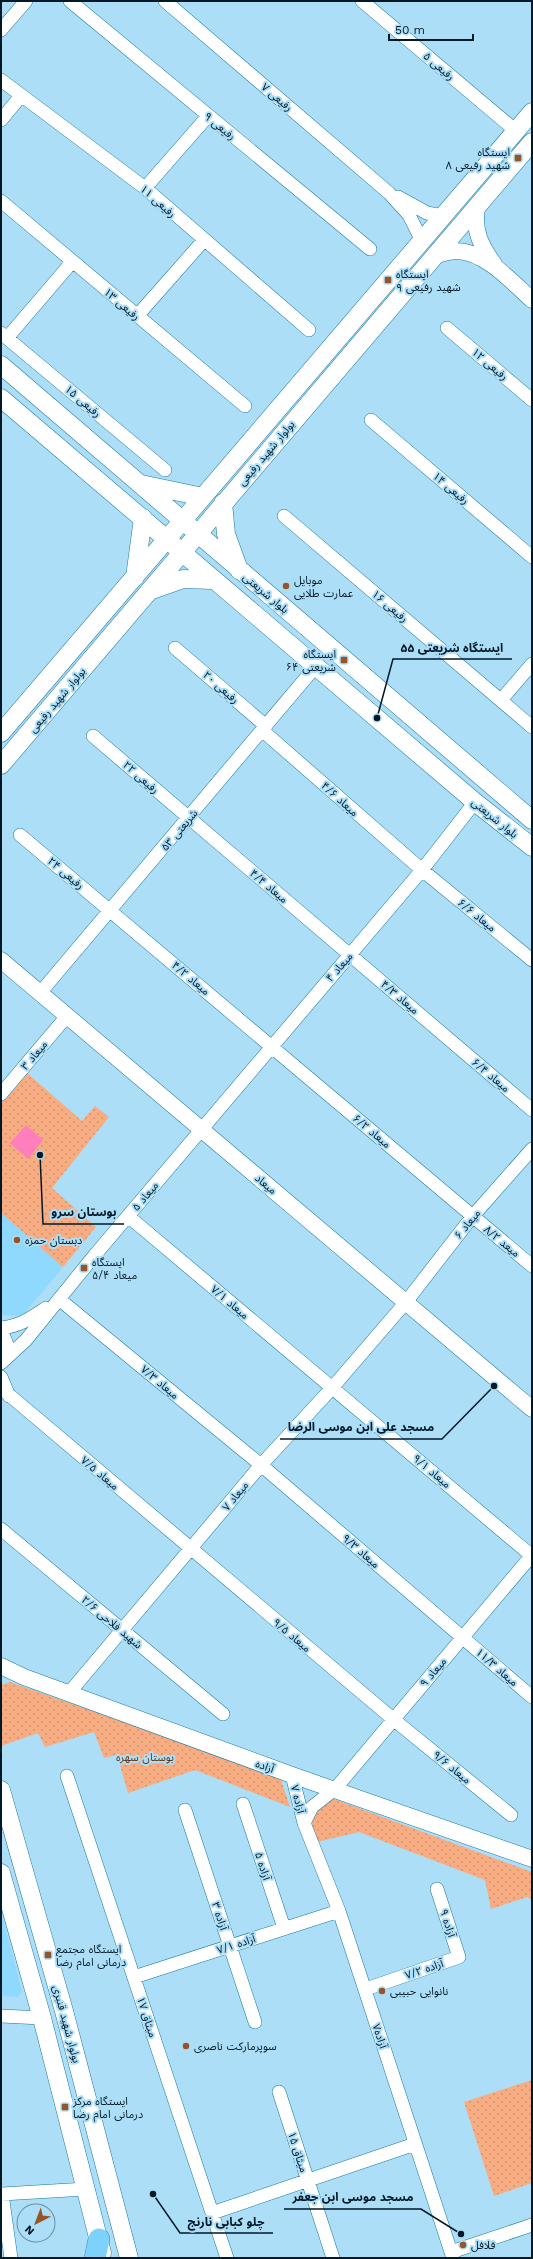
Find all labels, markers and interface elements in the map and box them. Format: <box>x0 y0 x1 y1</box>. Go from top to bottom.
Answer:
scale bar <box>389 16 473 42</box>
text: 50 m <box>395 23 425 37</box>
street label: رفیعی ۵ <box>420 50 457 83</box>
street label: رفیعی ۷ <box>258 81 295 114</box>
street label: رفیعی ۹ <box>201 110 238 143</box>
place label: ایستگاه شهید رفیعی ۸ <box>445 146 510 172</box>
marker: ایستگاه شهید رفیعی ۸ <box>513 153 523 163</box>
street label: رفیعی ۱۱ <box>137 182 178 220</box>
place label: ایستگاه شهید رفیعی ۹ <box>396 268 461 294</box>
marker: ایستگاه شهید رفیعی ۹ <box>383 275 393 285</box>
street label: رفیعی ۱۳ <box>101 286 142 323</box>
street label: رفیعی ۱۲ <box>469 346 510 383</box>
street label: رفیعی ۱۵ <box>62 383 103 420</box>
street label: بولوار شهید رفیعی <box>235 418 297 489</box>
street label: رفیعی ۱۴ <box>430 470 471 507</box>
street label: بلوار شریعتی <box>240 570 291 616</box>
place label: موبایل عمارت طلایی <box>294 574 354 600</box>
marker: موبایل عمارت طلایی <box>281 581 291 591</box>
street label: رفیعی ۱۶ <box>369 588 410 625</box>
callout: ایستگاه شریعتی ۵۵ <box>393 635 512 659</box>
text: ایستگاه شریعتی ۵۵ <box>401 641 503 655</box>
place label: ایستگاه شریعتی ۶۴ <box>286 648 336 674</box>
marker: ایستگاه شریعتی ۶۴ <box>339 655 349 665</box>
street label: بولوار شهید رفیعی <box>26 665 88 736</box>
street label: رفیعی ۲۰ <box>200 668 241 706</box>
street label: رفیعی ۲۲ <box>120 758 161 796</box>
street label: میعاد ۴/۶ <box>318 779 361 820</box>
street label: بلوار شریعتی <box>469 796 520 841</box>
street label: شریعتی ۵۳ <box>158 807 201 854</box>
street label: رفیعی ۲۴ <box>45 855 86 892</box>
street label: میعاد ۴/۴ <box>247 867 290 906</box>
street label: میعاد ۶/۶ <box>455 896 499 935</box>
street label: میعاد ۴ <box>323 950 356 984</box>
street label: میعاد ۴/۲ <box>169 959 212 998</box>
street label: میعاد ۴/۳ <box>378 978 421 1017</box>
street label: میعاد ۳ <box>18 1038 51 1073</box>
street label: میعاد ۶/۴ <box>469 1056 512 1095</box>
street label: میعاد ۶/۲ <box>350 1112 393 1151</box>
street label: میعاد <box>252 1172 279 1197</box>
street label: میعاد ۵ <box>129 1179 162 1214</box>
callout: بوستان سرو <box>43 1200 124 1224</box>
text: بوستان سرو <box>51 1205 117 1219</box>
street label: میعاد ۶ <box>452 1207 483 1242</box>
street label: میعد ۸/۲ <box>481 1223 523 1260</box>
place label: دبستان حمزه <box>25 1234 82 1247</box>
marker: دبستان حمزه <box>12 1235 22 1245</box>
place label: ایستگاه میعاد ۵/۴ <box>92 1256 137 1282</box>
marker: ایستگاه میعاد ۵/۴ <box>79 1263 89 1273</box>
street label: میعاد ۷/۱ <box>208 1283 251 1322</box>
street label: میعاد ۷/۳ <box>138 1363 181 1402</box>
callout: مسجد علی ابن موسی الرضا <box>280 1415 442 1439</box>
text: مسجد علی ابن موسی الرضا <box>288 1420 434 1434</box>
street label: میعاد ۹/۱ <box>410 1452 453 1491</box>
street label: میعاد ۷/۵ <box>78 1454 121 1493</box>
street label: میعاد ۷ <box>220 1479 251 1514</box>
street label: میعاد ۹/۳ <box>339 1532 382 1571</box>
street label: شهید فلاحی ۲/۶ <box>79 1593 145 1652</box>
street label: میعاد ۹/۵ <box>270 1616 313 1655</box>
street label: میعاد ۱۱/۳ <box>473 1646 521 1689</box>
street label: میعاد ۹ <box>417 1655 450 1690</box>
street label: میعاد ۹/۶ <box>430 1748 474 1787</box>
park label: بوستان سهره <box>116 1751 174 1764</box>
street label: آزاده <box>254 1757 277 1776</box>
street label: آزاده ۷ <box>288 1784 307 1815</box>
street label: آزاده ۵ <box>252 1850 273 1883</box>
street label: آزاده ۳ <box>209 1900 230 1933</box>
street label: آزاده ۹ <box>437 1907 458 1940</box>
street label: آزاده ۷/۱ <box>215 1932 258 1957</box>
place label: ایستگاه مجتمع درمانی امام رضا <box>56 1943 126 1970</box>
marker: ایستگاه مجتمع درمانی امام رضا <box>43 1950 53 1960</box>
street label: آزاده ۷/۲ <box>403 1957 446 1982</box>
street label: بولوار شهید قنبری <box>50 1984 83 2064</box>
place label: نانوایی حبیبی <box>390 1985 448 1998</box>
marker: نانوایی حبیبی <box>377 1986 387 1996</box>
street label: میثاق ۱۷ <box>134 1995 159 2039</box>
street label: آزاده۷ <box>369 2022 390 2051</box>
place label: سوپرمارکت ناصری <box>194 2040 277 2054</box>
marker: سوپرمارکت ناصری <box>181 2041 191 2051</box>
place label: ایستگاه مرکز درمانی امام رضا <box>72 2095 143 2122</box>
marker: ایستگاه مرکز درمانی امام رضا <box>60 2102 70 2112</box>
street label: میثاق ۱۵ <box>285 2130 310 2174</box>
callout: مسجد موسی ابن جعفر <box>284 2185 421 2209</box>
text: مسجد موسی ابن جعفر <box>291 2190 414 2204</box>
north arrow <box>16 2203 56 2243</box>
callout: چلو کبابی نارنج <box>180 2209 273 2233</box>
text: چلو کبابی نارنج <box>188 2215 265 2231</box>
text: N <box>22 2223 37 2238</box>
place label: فلافل <box>471 2239 496 2252</box>
marker: فلافل <box>458 2240 468 2250</box>

